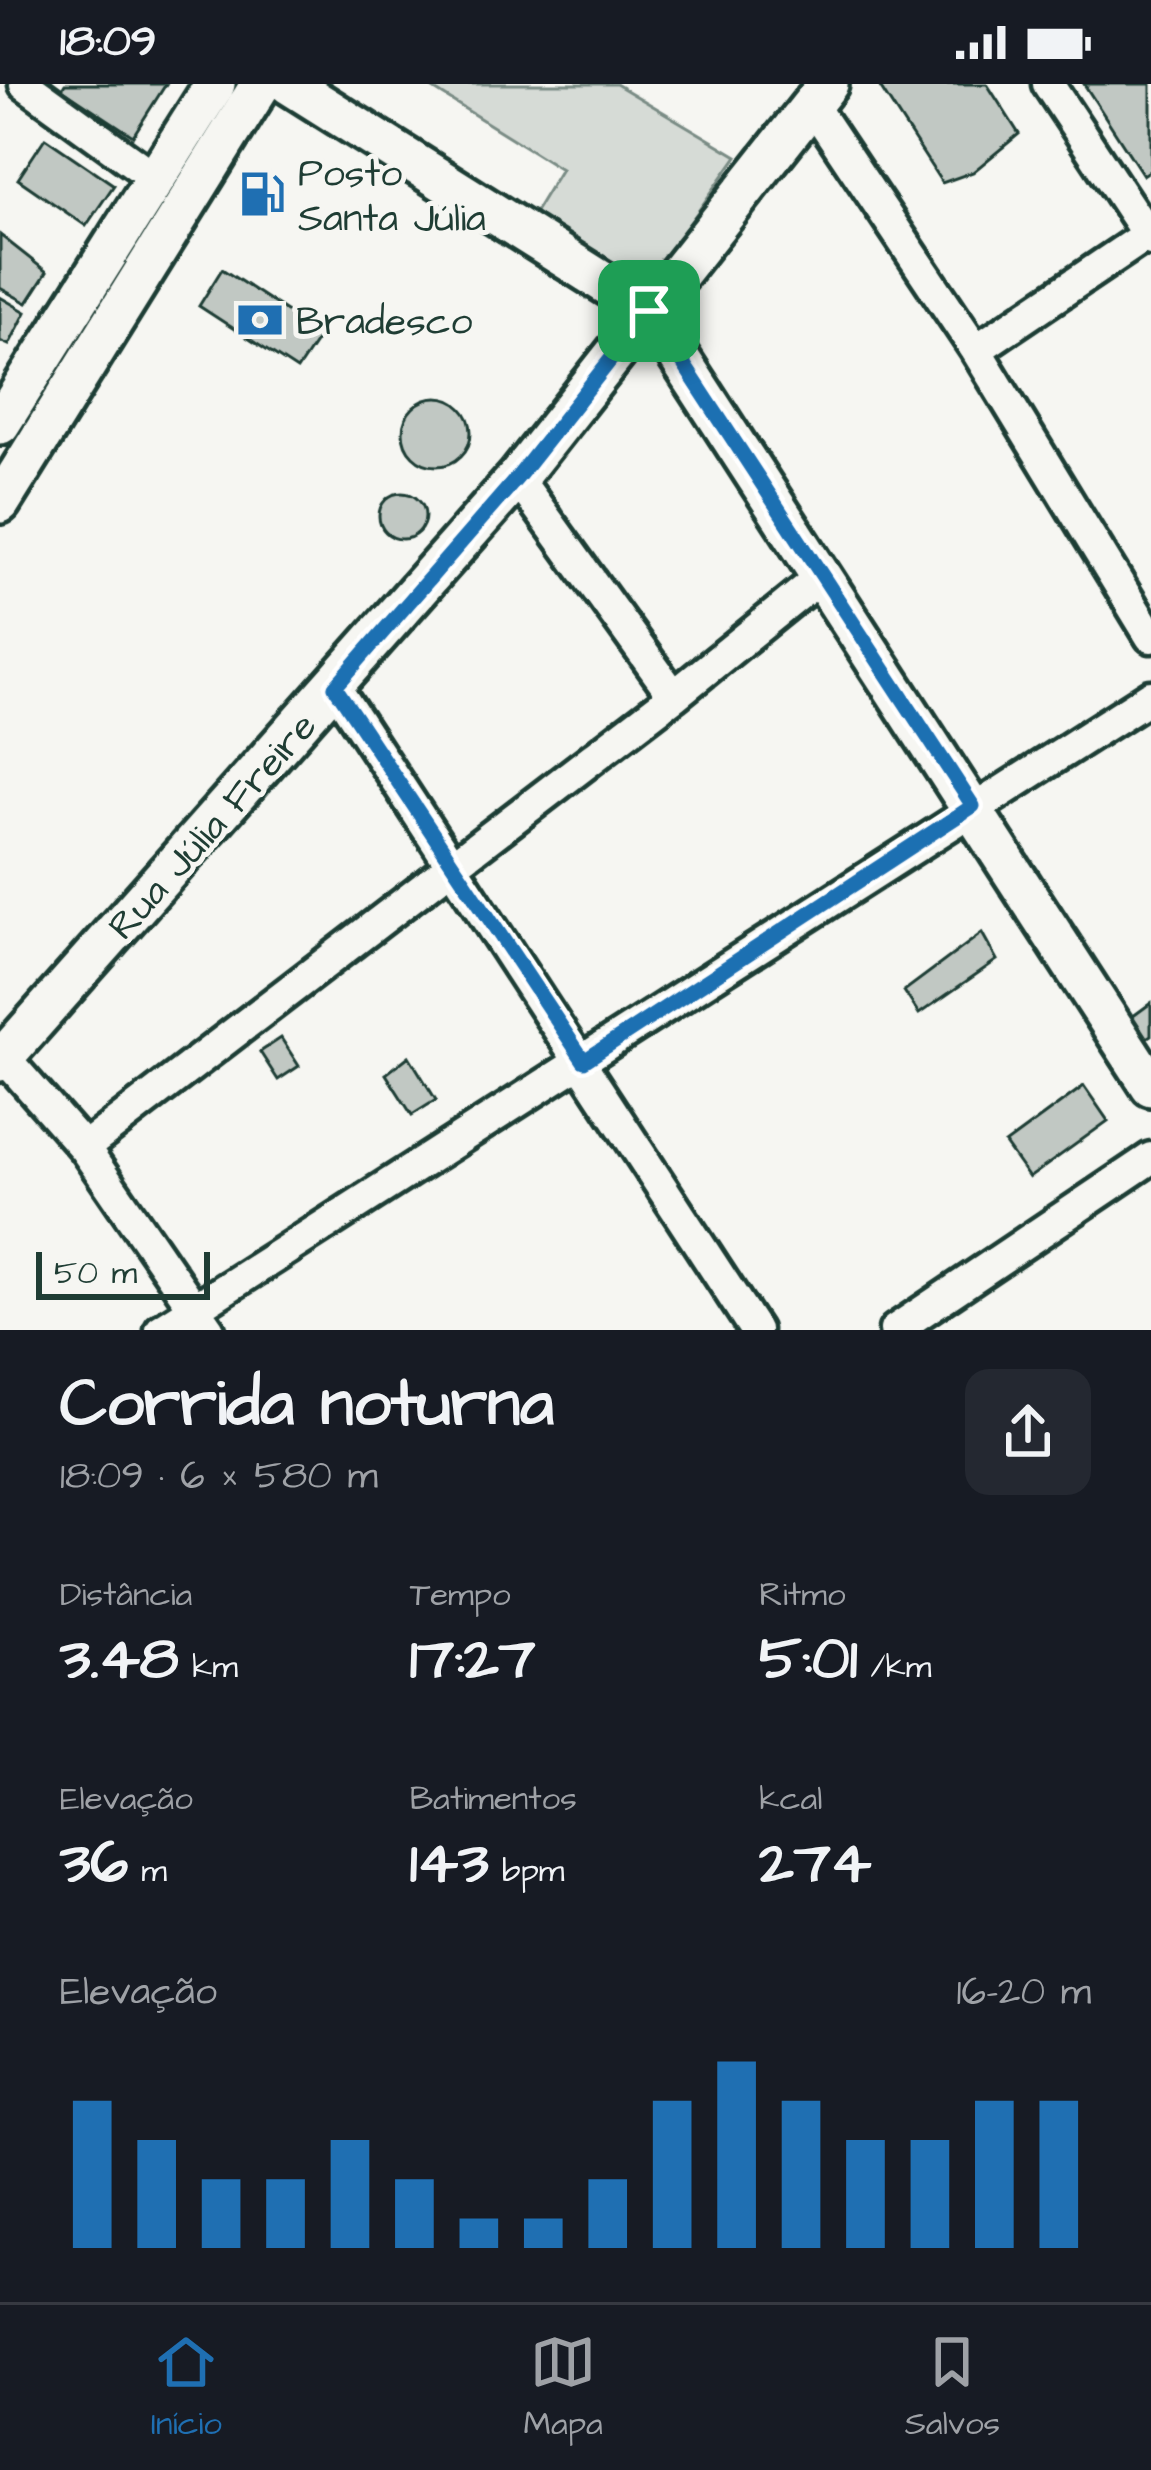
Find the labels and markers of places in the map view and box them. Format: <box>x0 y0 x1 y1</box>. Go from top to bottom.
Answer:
place label: Posto Santa Júlia <box>298 148 486 247</box>
fuel station icon: Posto Santa Júlia <box>237 169 287 219</box>
pin <box>598 260 700 362</box>
bank icon: Bradesco <box>235 295 285 345</box>
place label: Bradesco <box>296 296 472 350</box>

